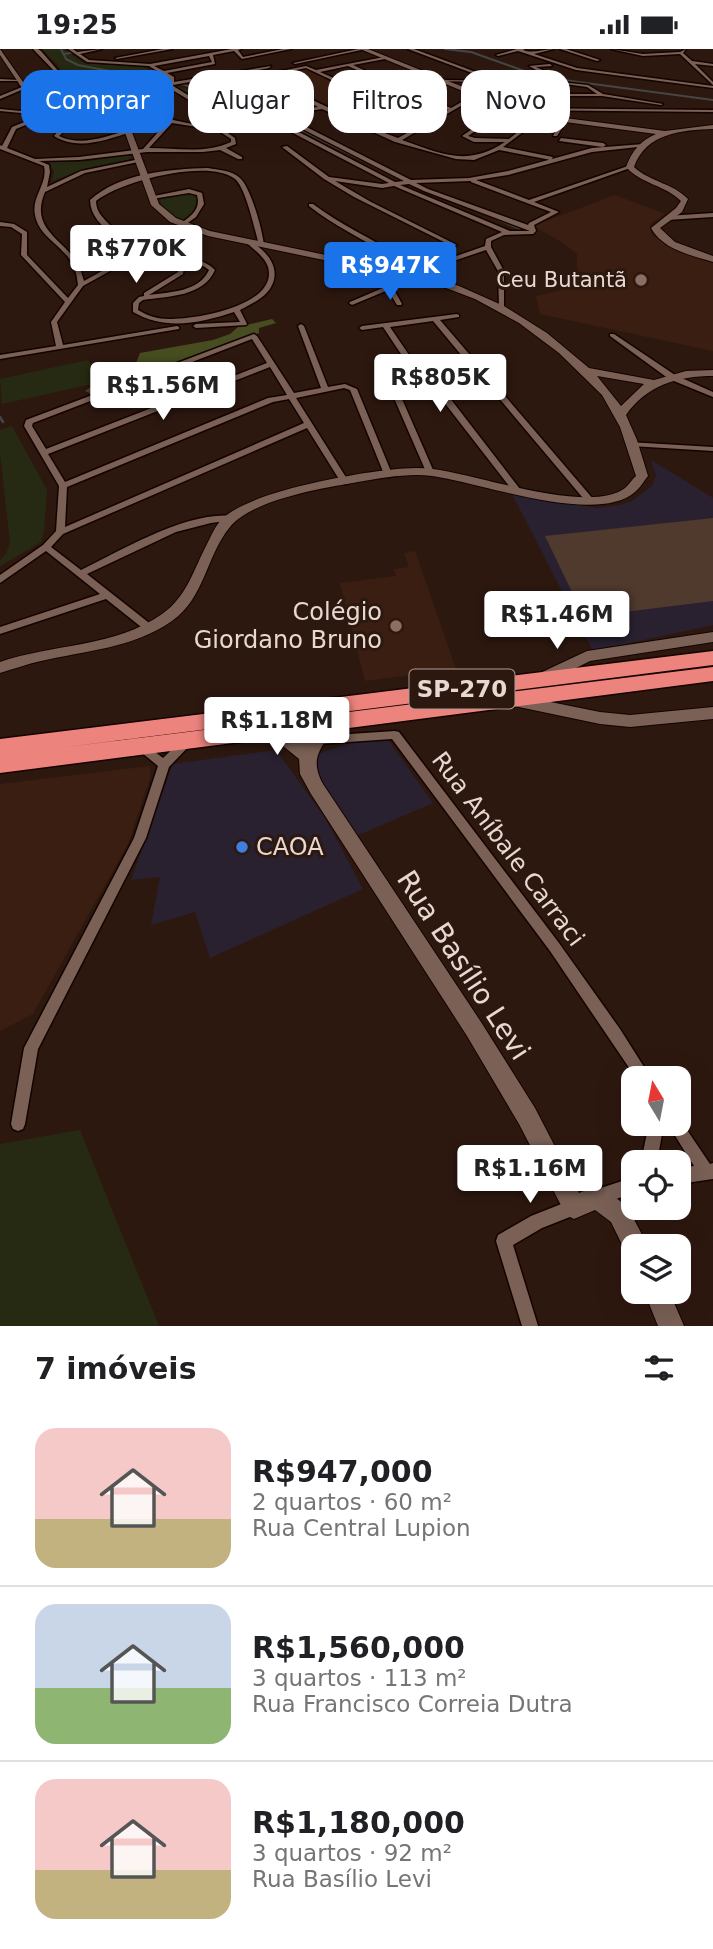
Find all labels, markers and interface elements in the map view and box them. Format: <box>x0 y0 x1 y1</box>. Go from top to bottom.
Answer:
text: 19:25 <box>35 10 118 40</box>
chip: Comprar <box>21 70 174 133</box>
chip: Alugar <box>188 70 314 133</box>
chip: Filtros <box>328 70 447 133</box>
chip: Novo <box>461 70 570 133</box>
pin: R$770K <box>79 225 193 285</box>
text: R$770K <box>86 235 186 261</box>
pin: R$947K <box>333 243 447 302</box>
text: R$947K <box>340 252 440 278</box>
place label: Ceu Butantã <box>496 268 627 292</box>
marker: Ceu Butantã <box>633 272 649 288</box>
pin: R$805K <box>383 355 497 414</box>
pin: R$1.56M <box>98 363 228 422</box>
text: R$805K <box>390 364 490 390</box>
text: R$1.56M <box>106 372 220 398</box>
pin: R$1.46M <box>492 591 622 651</box>
place label: Colégio Giordano Bruno <box>194 598 382 654</box>
text: R$1.46M <box>500 601 614 627</box>
marker: Colégio Giordano Bruno <box>388 618 404 634</box>
road number: SP-270 <box>410 669 514 709</box>
pin: R$1.18M <box>212 697 342 757</box>
text: R$1.18M <box>220 707 334 733</box>
street label: Rua Aníbale Carraci <box>426 746 590 952</box>
place label: CAOA <box>256 833 324 861</box>
marker: CAOA <box>234 839 250 855</box>
street label: Rua Basílio Levi <box>390 864 537 1066</box>
north arrow <box>621 1066 691 1136</box>
map controls <box>621 1066 691 1304</box>
pin: R$1.16M <box>465 1145 595 1205</box>
button: locate <box>621 1150 691 1220</box>
text: R$1.16M <box>473 1155 587 1181</box>
button: layers <box>621 1234 691 1304</box>
icon: filters <box>640 1349 678 1387</box>
text: 7 imóveis <box>35 1351 197 1386</box>
text: R$947,000 <box>252 1454 433 1489</box>
icon: home <box>91 1456 175 1540</box>
text: 2 quartos · 60 m² <box>252 1489 452 1515</box>
text: Rua Central Lupion <box>252 1515 471 1541</box>
text: R$1,560,000 <box>252 1630 465 1665</box>
icon: home <box>91 1632 175 1716</box>
text: 3 quartos · 113 m² <box>252 1665 467 1691</box>
text: Rua Francisco Correia Dutra <box>252 1691 573 1717</box>
text: R$1,180,000 <box>252 1805 465 1840</box>
icon: home <box>91 1807 175 1891</box>
text: 3 quartos · 92 m² <box>252 1840 452 1866</box>
text: Rua Basílio Levi <box>252 1866 432 1892</box>

